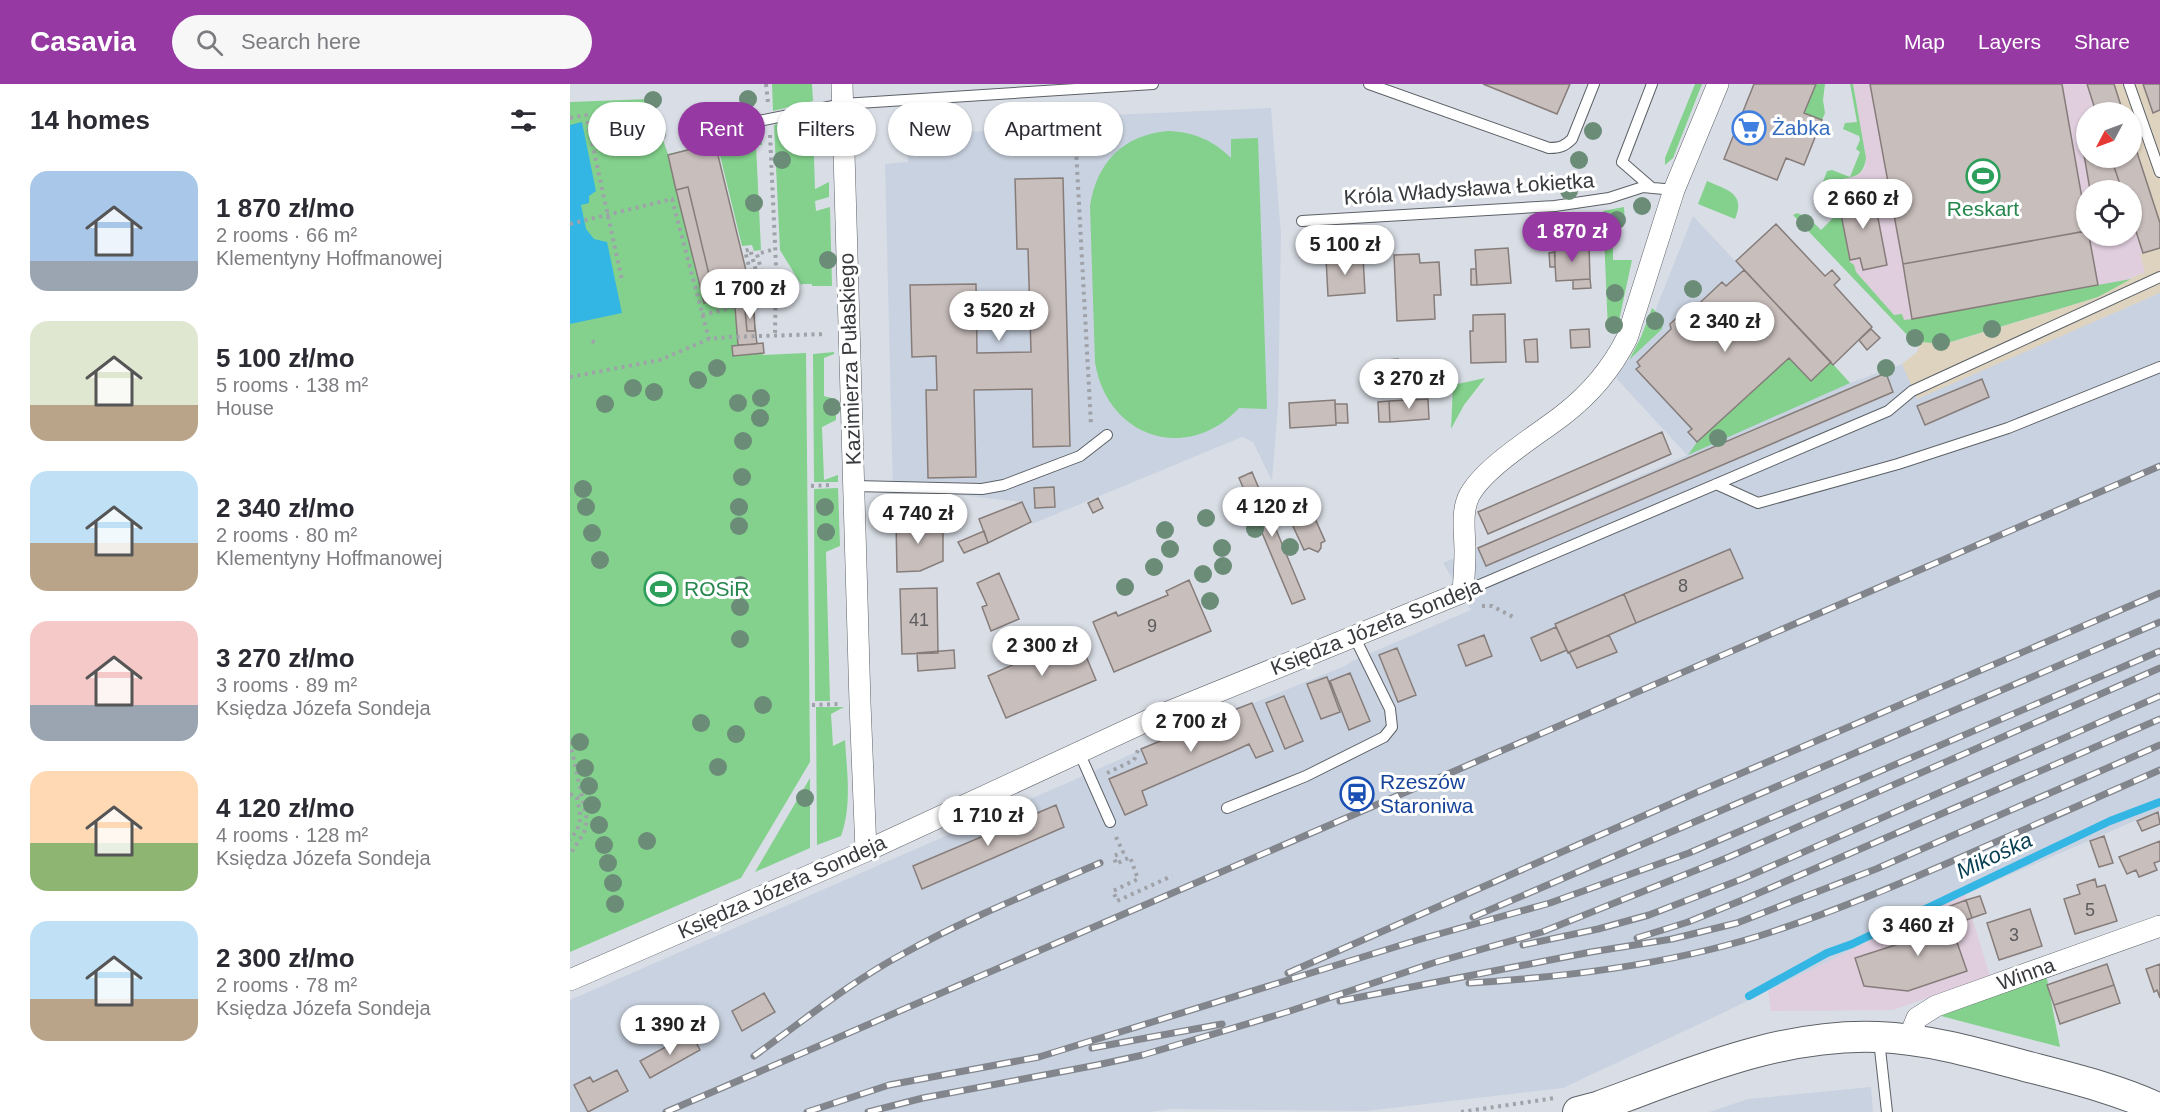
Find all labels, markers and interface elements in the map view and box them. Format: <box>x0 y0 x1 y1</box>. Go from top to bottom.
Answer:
search box <box>172 15 592 69</box>
text: Casavia <box>30 26 136 57</box>
icon: search <box>193 26 226 59</box>
text: Search here <box>241 29 361 54</box>
text: Map <box>1904 30 1945 53</box>
text: Layers <box>1978 30 2041 53</box>
text: Share <box>2074 30 2130 53</box>
chip: Buy <box>588 102 666 156</box>
chip: Rent <box>678 102 765 156</box>
chip: Filters <box>777 102 876 156</box>
chip: New <box>888 102 972 156</box>
chip: Apartment <box>984 102 1123 156</box>
north arrow <box>2076 102 2142 168</box>
map controls <box>2076 102 2142 246</box>
icon: filters <box>507 104 540 137</box>
text: 14 homes <box>30 105 150 135</box>
supermarket icon: Żabka <box>1731 110 1767 146</box>
place label: Żabka <box>1772 116 1831 139</box>
sports icon: Reskart <box>1965 158 2001 194</box>
street label: Króla Władysława Łokietka <box>1343 168 1595 209</box>
pin: 2 660 zł <box>1801 179 1925 230</box>
button: locate <box>2076 180 2142 246</box>
text: 2 660 zł <box>1827 187 1899 209</box>
text: 1 870 zł/mo <box>216 193 355 223</box>
icon: home <box>78 195 150 267</box>
place label: Reskart <box>1947 197 2019 220</box>
pin: 1 870 zł <box>1510 212 1634 263</box>
text: 1 870 zł <box>1536 220 1608 242</box>
text: 2 rooms · 66 m² <box>216 224 357 246</box>
pin: 5 100 zł <box>1283 225 1407 276</box>
text: 5 100 zł <box>1309 233 1381 255</box>
text: Klementyny Hoffmanowej <box>216 247 442 269</box>
street label: Kazimierza Pułaskiego <box>834 252 865 466</box>
pin: 1 700 zł <box>688 269 812 320</box>
text: 1 700 zł <box>714 277 786 299</box>
pin: 3 520 zł <box>937 291 1061 342</box>
text: 3 520 zł <box>963 299 1035 321</box>
pin: 2 340 zł <box>1663 302 1787 353</box>
text: 2 340 zł <box>1689 310 1761 332</box>
text: 5 100 zł/mo <box>216 343 355 373</box>
icon: home <box>78 345 150 417</box>
pin: 3 270 zł <box>1347 359 1471 410</box>
text: 3 270 zł <box>1373 367 1445 389</box>
text: 5 rooms · 138 m² <box>216 374 368 396</box>
text: House <box>216 397 274 419</box>
pin: 4 120 zł <box>1210 487 1334 538</box>
text: 2 340 zł/mo <box>216 493 355 523</box>
pin: 4 740 zł <box>856 494 980 545</box>
icon: home <box>78 495 150 567</box>
text: 4 120 zł <box>1236 495 1308 517</box>
text: 4 740 zł <box>882 502 954 524</box>
text: 2 rooms · 80 m² <box>216 524 357 546</box>
text: Klementyny Hoffmanowej <box>216 547 442 569</box>
sports icon: ROSiR <box>643 571 679 607</box>
street label: Księdza Józefa Sondeja <box>1267 574 1485 679</box>
house number: 8 <box>1678 576 1688 596</box>
place label: ROSiR <box>684 577 749 600</box>
house number: 41 <box>909 610 929 630</box>
house number: 9 <box>1147 616 1157 636</box>
pin: 2 300 zł <box>980 626 1104 677</box>
text: 2 300 zł <box>1006 634 1078 656</box>
text: 3 270 zł/mo <box>216 643 355 673</box>
icon: home <box>78 645 150 717</box>
text: 3 rooms · 89 m² <box>216 674 357 696</box>
text: Księdza Józefa Sondeja <box>216 697 431 719</box>
pin: 2 700 zł <box>1129 702 1253 753</box>
text: 2 700 zł <box>1155 710 1227 732</box>
place label: Rzeszów Staroniwa <box>1380 770 1474 817</box>
station icon: Rzeszów Staroniwa <box>1339 776 1375 812</box>
text: 4 120 zł/mo <box>216 793 355 823</box>
icon: home <box>78 795 150 867</box>
pin: 1 710 zł <box>926 796 1050 847</box>
text: 1 710 zł <box>952 804 1024 826</box>
text: 4 rooms · 128 m² <box>216 824 368 846</box>
water label: Mikośka <box>1952 827 2036 884</box>
street label: Księdza Józefa Sondeja <box>674 830 890 943</box>
text: Księdza Józefa Sondeja <box>216 847 431 869</box>
house number: 5 <box>2085 900 2095 920</box>
pin: 3 460 zł <box>1856 906 1980 957</box>
text: 3 460 zł <box>1882 914 1954 936</box>
house number: 3 <box>2009 925 2019 945</box>
text: 2 300 zł/mo <box>216 943 355 973</box>
icon: home <box>78 945 150 1017</box>
street label: Winna <box>1994 952 2058 995</box>
text: 2 rooms · 78 m² <box>216 974 357 996</box>
text: Księdza Józefa Sondeja <box>216 997 431 1019</box>
pin: 1 390 zł <box>608 1005 732 1056</box>
text: 1 390 zł <box>634 1013 706 1035</box>

